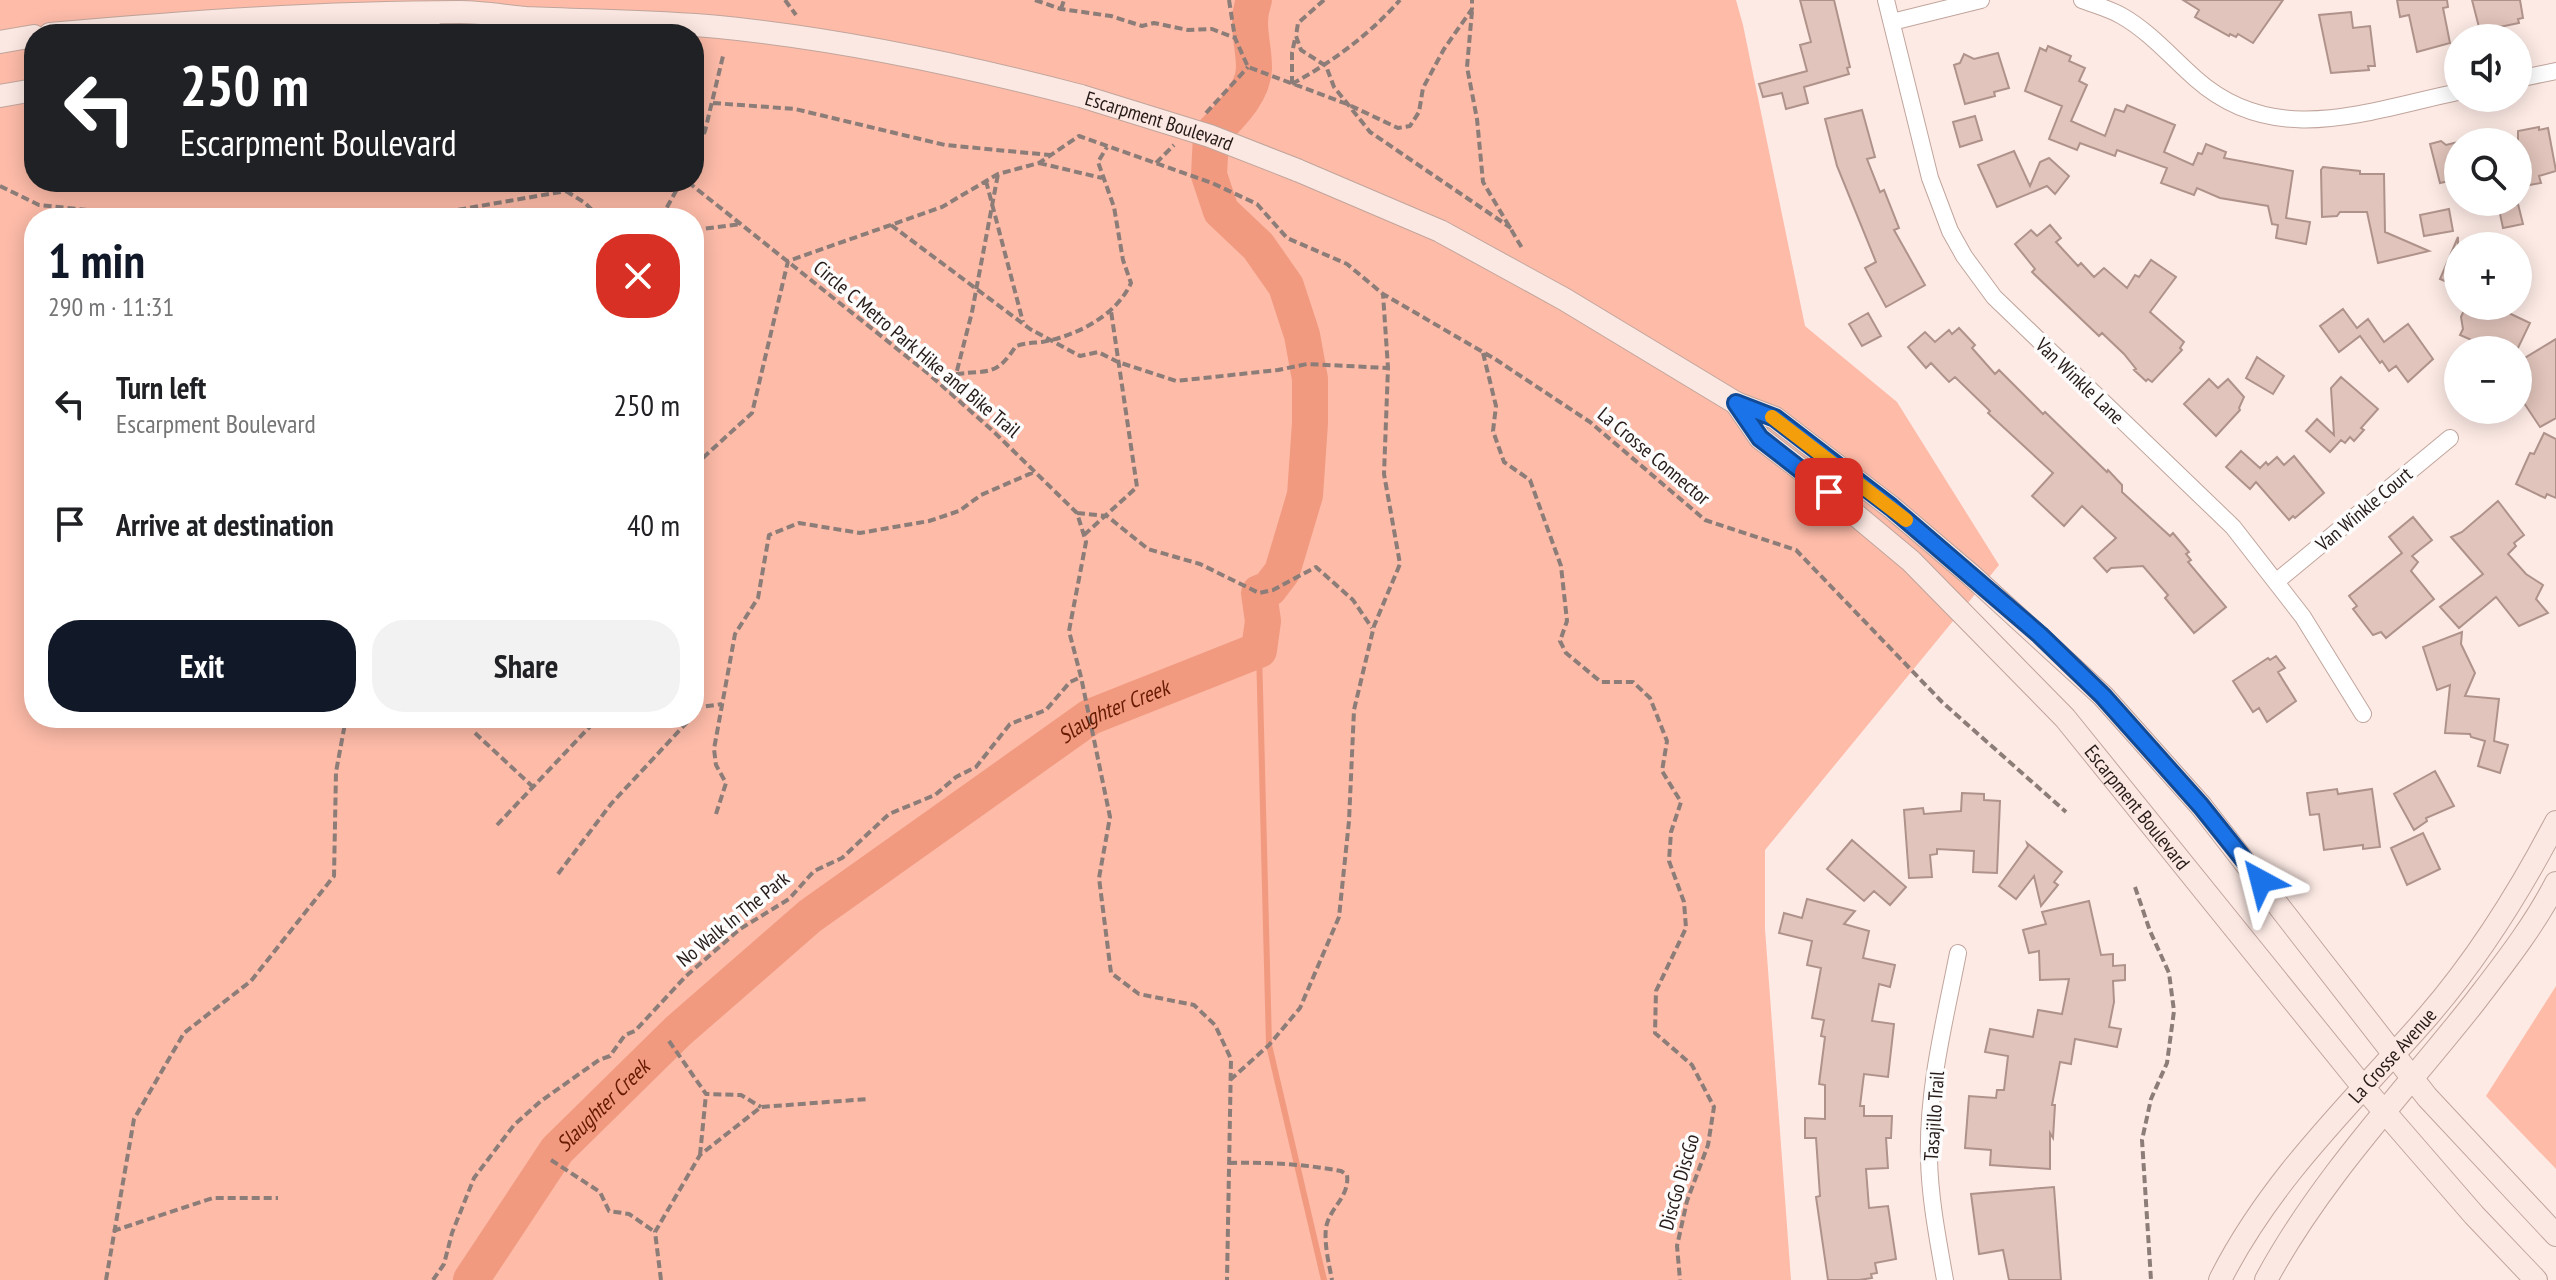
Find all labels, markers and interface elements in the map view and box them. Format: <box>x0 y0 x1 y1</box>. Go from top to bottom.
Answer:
map controls <box>2444 24 2532 424</box>
button: sound <box>2444 24 2532 112</box>
text: 250 m <box>180 49 309 121</box>
icon: left <box>48 56 152 160</box>
street label: Escarpment Boulevard <box>1082 85 1237 157</box>
text: Escarpment Boulevard <box>180 119 457 166</box>
button: search <box>2444 128 2532 216</box>
text: 1 min <box>48 229 145 291</box>
button: + <box>2444 232 2532 320</box>
button: close <box>596 234 680 318</box>
street label: Circle C Metro Park Hike and Bike Trail <box>808 255 1026 443</box>
text: 290 m · 11:31 <box>48 290 174 323</box>
street label: Van Winkle Lane <box>2029 331 2130 430</box>
button: − <box>2444 336 2532 424</box>
text: Turn left <box>116 368 206 407</box>
icon: left <box>48 382 92 426</box>
text: 250 m <box>614 385 680 424</box>
street label: La Crosse Connector <box>1592 401 1716 511</box>
text: Escarpment Boulevard <box>116 407 316 440</box>
pin <box>1795 458 1863 526</box>
street label: Van Winkle Court <box>2310 461 2418 558</box>
icon: arrive <box>1807 470 1851 514</box>
icon: arrive <box>48 502 92 546</box>
text: Arrive at destination <box>116 505 334 544</box>
text: 40 m <box>627 505 680 544</box>
button: Exit <box>48 620 356 712</box>
button: Share <box>372 620 680 712</box>
water label: Slaughter Creek <box>1052 672 1175 749</box>
street label: Escarpment Boulevard <box>2079 739 2196 875</box>
position arrow <box>2219 839 2303 923</box>
street label: No Walk In The Park <box>671 866 795 972</box>
street label: La Crosse Avenue <box>2343 1003 2442 1109</box>
water label: Slaughter Creek <box>550 1051 657 1157</box>
street label: Tasajillo Trail <box>1918 1070 1950 1162</box>
street label: DiscGo DiscGo <box>1653 1131 1705 1233</box>

